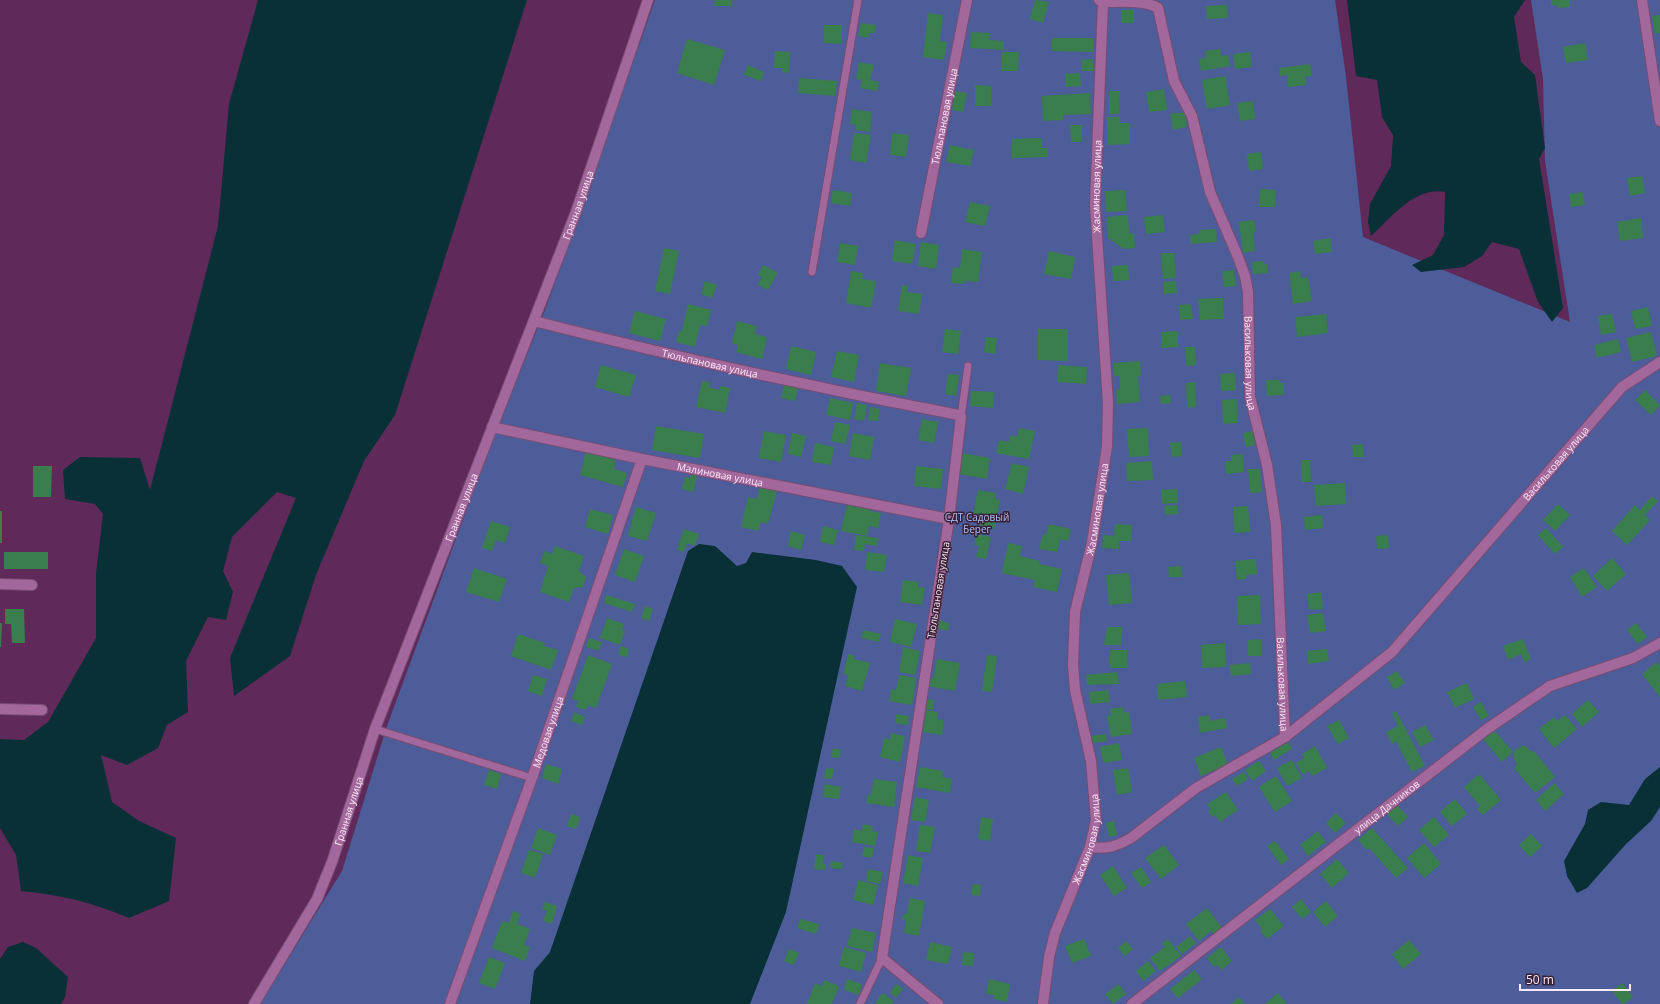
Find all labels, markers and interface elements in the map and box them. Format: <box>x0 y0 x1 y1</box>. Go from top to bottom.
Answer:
street label: Тюльпановая улица <box>928 67 960 166</box>
street label: Жасминовая улица <box>1088 140 1105 233</box>
street label: Гранная улица <box>559 169 597 242</box>
street label: Васильковая улица <box>1241 316 1260 412</box>
street label: Тюльпановая улица <box>661 346 759 381</box>
street label: Васильковая улица <box>1520 423 1592 504</box>
street label: Малиновая улица <box>676 459 764 490</box>
street label: Жасминовая улица <box>1082 462 1111 557</box>
street label: Гранная улица <box>442 471 481 544</box>
park label: СДТ Садовый Берег <box>945 510 1009 536</box>
street label: Тюльпановая улица <box>923 541 953 639</box>
street label: Васильковая улица <box>1274 637 1292 732</box>
street label: Медовая улица <box>529 694 567 770</box>
street label: Гранная улица <box>331 774 366 847</box>
street label: улица Дачников <box>1351 777 1423 837</box>
street label: Жасминовая улица <box>1069 794 1103 886</box>
scale bar <box>1520 966 1630 992</box>
text: 50 m <box>1526 971 1554 988</box>

